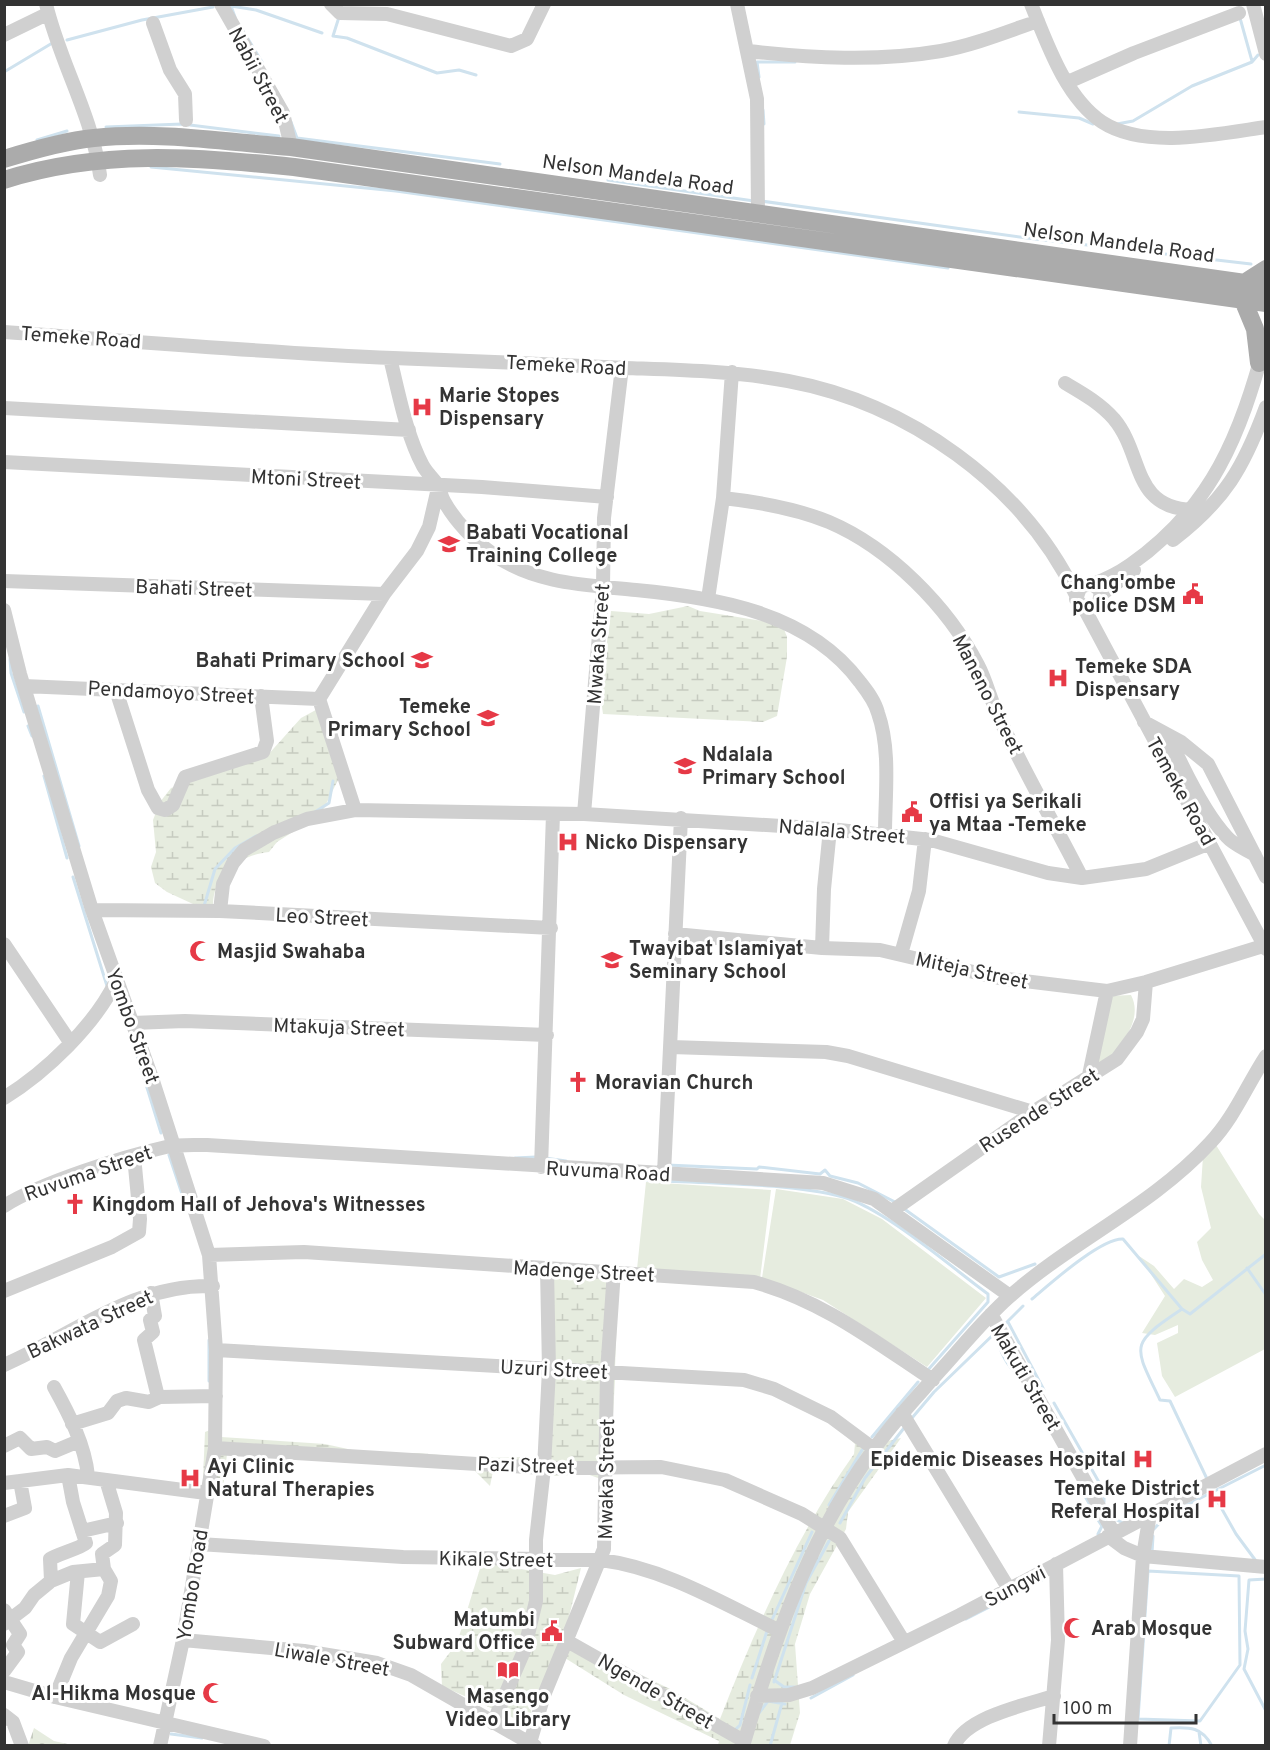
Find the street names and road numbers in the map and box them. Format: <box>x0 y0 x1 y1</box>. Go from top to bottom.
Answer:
street label: Nabii Street <box>221 23 293 129</box>
street label: Nelson Mandela Road <box>540 150 735 202</box>
street label: Nelson Mandela Road <box>1021 218 1216 270</box>
street label: Temeke Road <box>20 322 142 356</box>
street label: Temeke Road <box>505 351 627 383</box>
street label: Mtoni Street <box>250 465 362 497</box>
street label: Bahati Street <box>135 575 253 605</box>
street label: Mwaka Street <box>583 583 617 705</box>
street label: Maneno Street <box>945 631 1028 759</box>
street label: Pendamoyo Street <box>87 677 255 711</box>
street label: Temeke Road <box>1139 733 1220 851</box>
street label: Ndalala Street <box>777 814 906 851</box>
street label: Leo Street <box>275 904 369 934</box>
street label: Miteja Street <box>913 947 1030 997</box>
street label: Yombo Street <box>98 965 164 1088</box>
street label: Mtakuja Street <box>273 1014 405 1044</box>
street label: Rusende Street <box>975 1063 1105 1160</box>
street label: Ruvuma Street <box>21 1141 156 1209</box>
street label: Ruvuma Road <box>545 1157 671 1189</box>
street label: Madenge Street <box>512 1256 655 1290</box>
street label: Bakwata Street <box>24 1285 158 1366</box>
street label: Makuti Street <box>983 1320 1065 1436</box>
street label: Uzuri Street <box>499 1355 608 1387</box>
street label: Mwaka Street <box>594 1418 622 1540</box>
street label: Pazi Street <box>477 1452 575 1482</box>
street label: Yombo Road <box>172 1528 216 1643</box>
street label: Kikale Street <box>438 1547 554 1575</box>
street label: Sungwi <box>981 1561 1051 1615</box>
street label: Liwale Street <box>272 1638 391 1684</box>
street label: Ngende Street <box>592 1649 718 1736</box>

